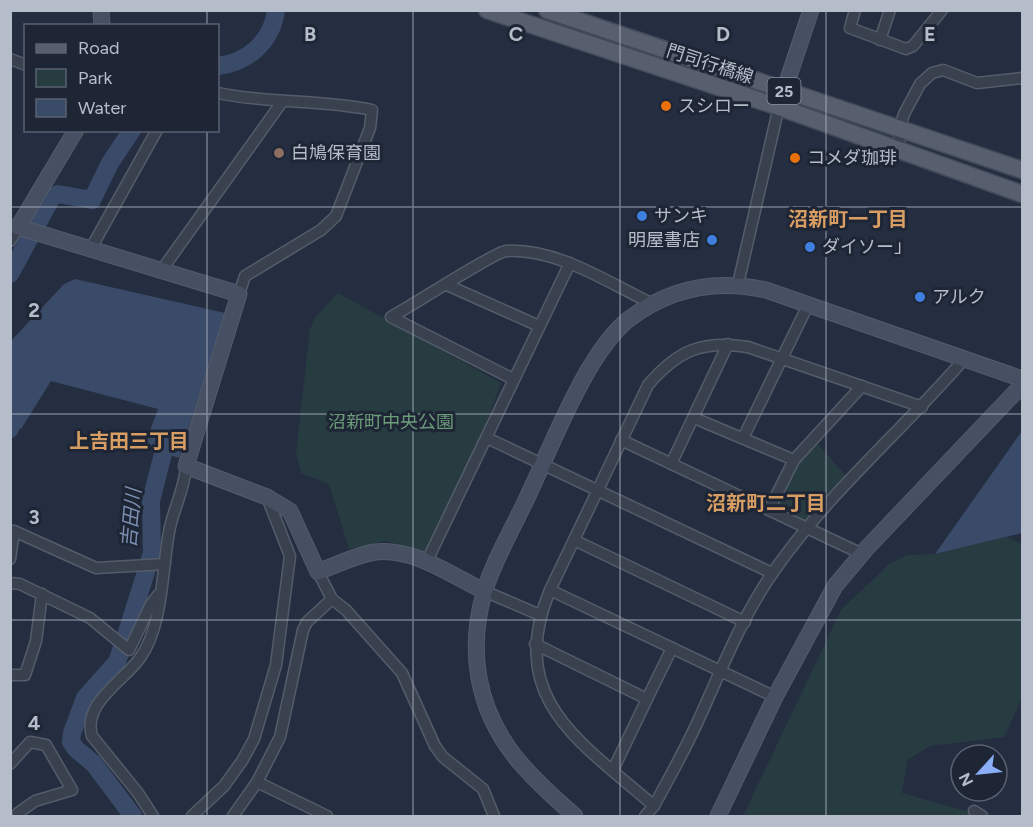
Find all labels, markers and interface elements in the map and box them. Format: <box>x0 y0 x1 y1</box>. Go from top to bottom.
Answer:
text: B <box>304 22 316 46</box>
text: C <box>509 22 523 46</box>
text: D <box>716 22 730 46</box>
text: E <box>924 22 936 46</box>
legend <box>24 24 219 132</box>
text: Road <box>78 37 119 59</box>
street label: 門司行橋線 <box>664 40 756 88</box>
text: Park <box>78 67 113 89</box>
road number: 25 <box>768 78 800 104</box>
place label: スシロー <box>678 95 750 117</box>
text: Water <box>78 97 126 119</box>
marker: スシロー <box>659 99 673 113</box>
place label: 白鳩保育園 <box>291 142 381 164</box>
marker: 白鳩保育園 <box>272 146 286 160</box>
place label: コメダ珈琲 <box>807 147 897 169</box>
marker: コメダ珈琲 <box>788 151 802 165</box>
place label: サンキ <box>654 205 708 227</box>
district label: 沼新町一丁目 <box>788 207 908 231</box>
marker: サンキ <box>635 209 649 223</box>
place label: 明屋書店 <box>628 229 700 251</box>
marker: 明屋書店 <box>705 233 719 247</box>
place label: ダイソー」 <box>822 236 912 258</box>
marker: ダイソー」 <box>803 240 817 254</box>
place label: アルク <box>932 286 986 308</box>
marker: アルク <box>913 290 927 304</box>
text: 2 <box>28 298 40 322</box>
park label: 沼新町中央公園 <box>328 411 454 433</box>
district label: 上吉田三丁目 <box>69 429 189 453</box>
water label: 吉田川 <box>116 485 146 549</box>
district label: 沼新町二丁目 <box>706 491 826 515</box>
text: 3 <box>28 505 40 529</box>
text: 4 <box>28 711 41 735</box>
north arrow <box>949 743 1009 803</box>
text: N <box>955 770 977 789</box>

